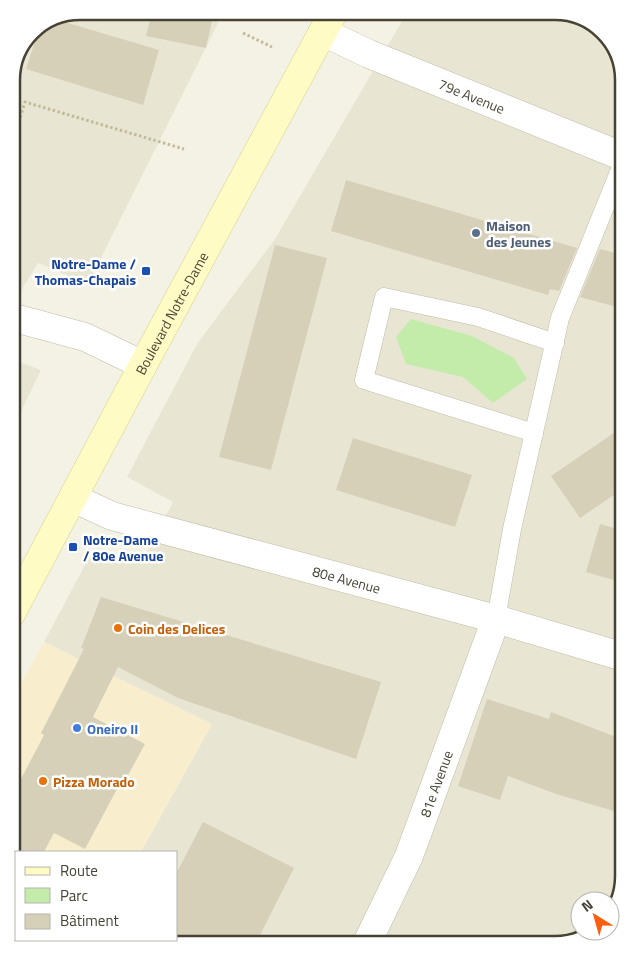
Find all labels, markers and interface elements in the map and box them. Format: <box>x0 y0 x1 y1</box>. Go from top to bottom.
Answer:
street label: 79e Avenue <box>436 73 508 118</box>
place label: Maison des Jeunes <box>486 215 551 252</box>
marker: Maison des Jeunes <box>470 227 482 239</box>
street label: Boulevard Notre-Dame <box>129 248 213 378</box>
place label: Notre-Dame / Thomas-Chapais <box>35 253 136 290</box>
marker: Notre-Dame / Thomas-Chapais <box>140 265 152 277</box>
place label: Notre-Dame / 80e Avenue <box>83 529 163 566</box>
marker: Notre-Dame / 80e Avenue <box>67 541 79 553</box>
street label: 80e Avenue <box>310 560 383 598</box>
place label: Coin des Delices <box>128 618 226 639</box>
marker: Coin des Delices <box>112 622 124 634</box>
place label: Oneiro II <box>87 718 138 739</box>
marker: Oneiro II <box>71 722 83 734</box>
street label: 81e Avenue <box>414 747 457 820</box>
place label: Pizza Morado <box>53 771 135 792</box>
marker: Pizza Morado <box>37 775 49 787</box>
legend <box>15 851 178 941</box>
text: Route <box>60 859 98 882</box>
text: Parc <box>60 884 88 907</box>
north arrow <box>570 891 620 941</box>
text: N <box>577 894 597 917</box>
text: Bâtiment <box>60 909 119 932</box>

